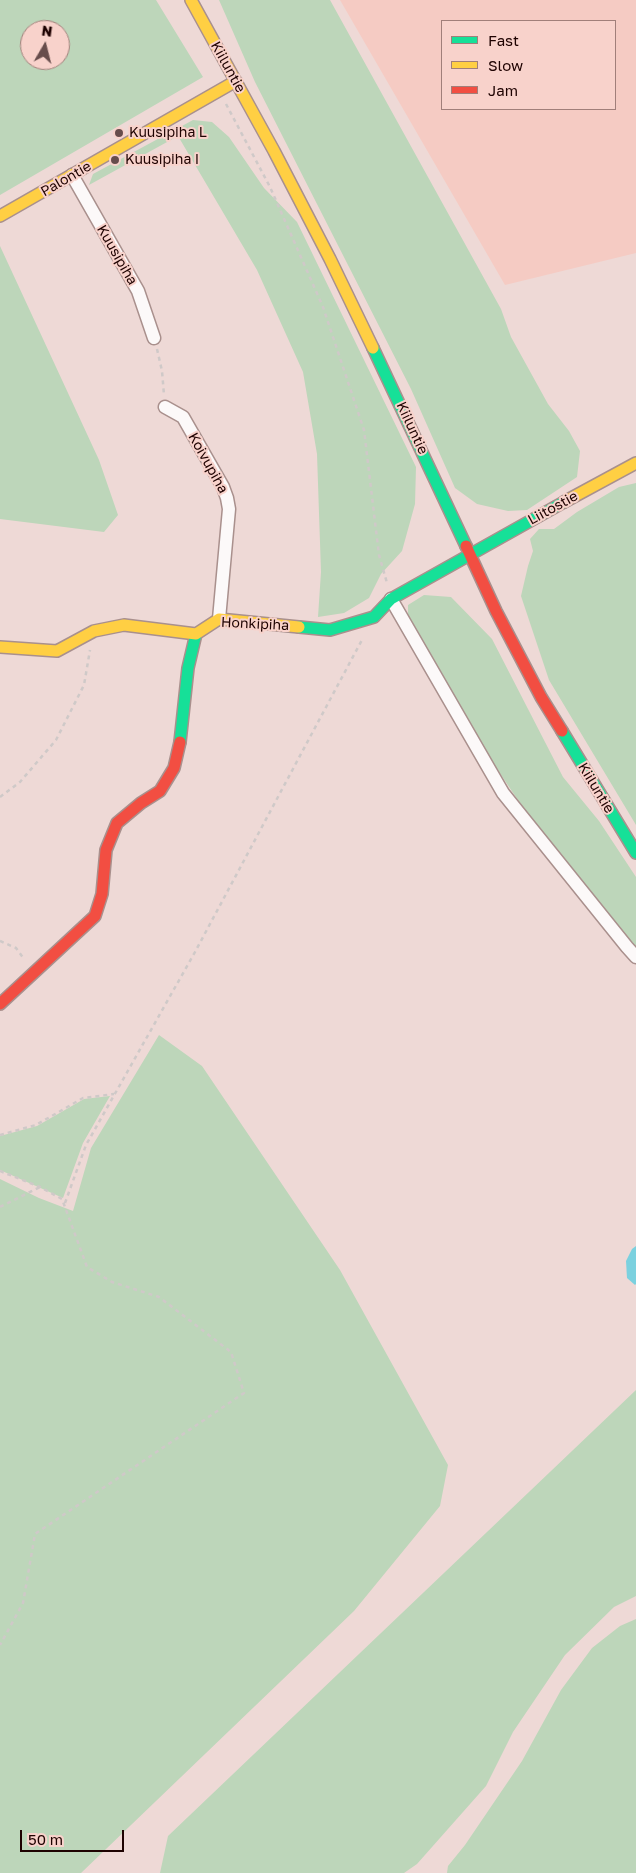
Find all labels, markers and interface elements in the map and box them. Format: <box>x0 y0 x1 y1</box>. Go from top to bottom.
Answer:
north arrow <box>20 20 70 70</box>
legend <box>441 20 616 110</box>
text: N <box>41 21 53 40</box>
text: Fast <box>488 31 519 49</box>
street label: Kiiluntie <box>207 38 249 96</box>
text: Slow <box>488 56 523 74</box>
text: Jam <box>488 81 518 99</box>
place label: Kuusipiha L <box>129 125 207 141</box>
marker: Kuusipiha L <box>113 127 125 139</box>
place label: Kuusipiha I <box>125 152 199 168</box>
marker: Kuusipiha I <box>109 154 121 166</box>
street label: Palontie <box>38 158 94 200</box>
street label: Kuusipiha <box>93 222 141 288</box>
street label: Kiiluntie <box>393 399 431 457</box>
street label: Koivupiha <box>184 430 232 496</box>
street label: Liitostie <box>525 487 581 529</box>
street label: Honkipiha <box>221 614 289 634</box>
street label: Kiiluntie <box>574 760 618 816</box>
scale bar <box>22 1820 126 1852</box>
text: 50 m <box>28 1830 63 1848</box>

